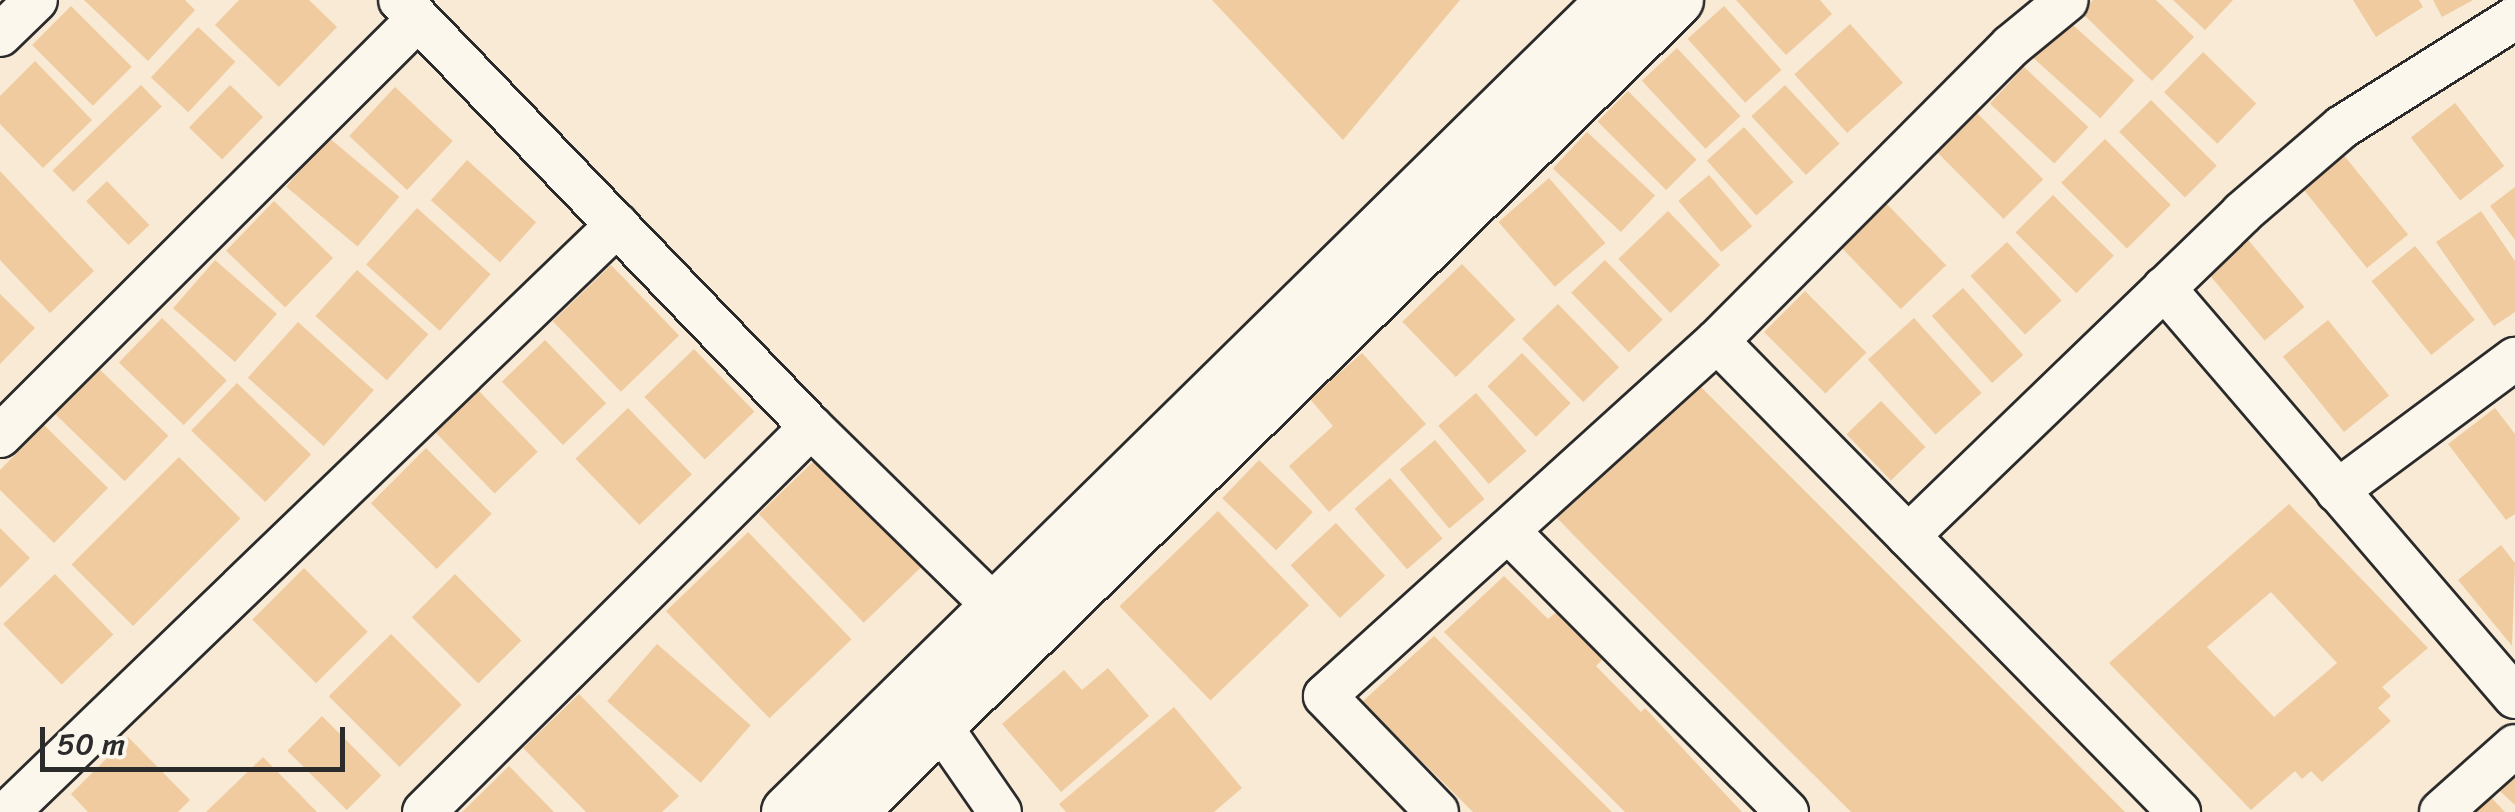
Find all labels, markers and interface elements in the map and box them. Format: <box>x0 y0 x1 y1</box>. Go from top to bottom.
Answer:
scale bar <box>45 707 350 769</box>
text: 50 m <box>57 717 125 771</box>

